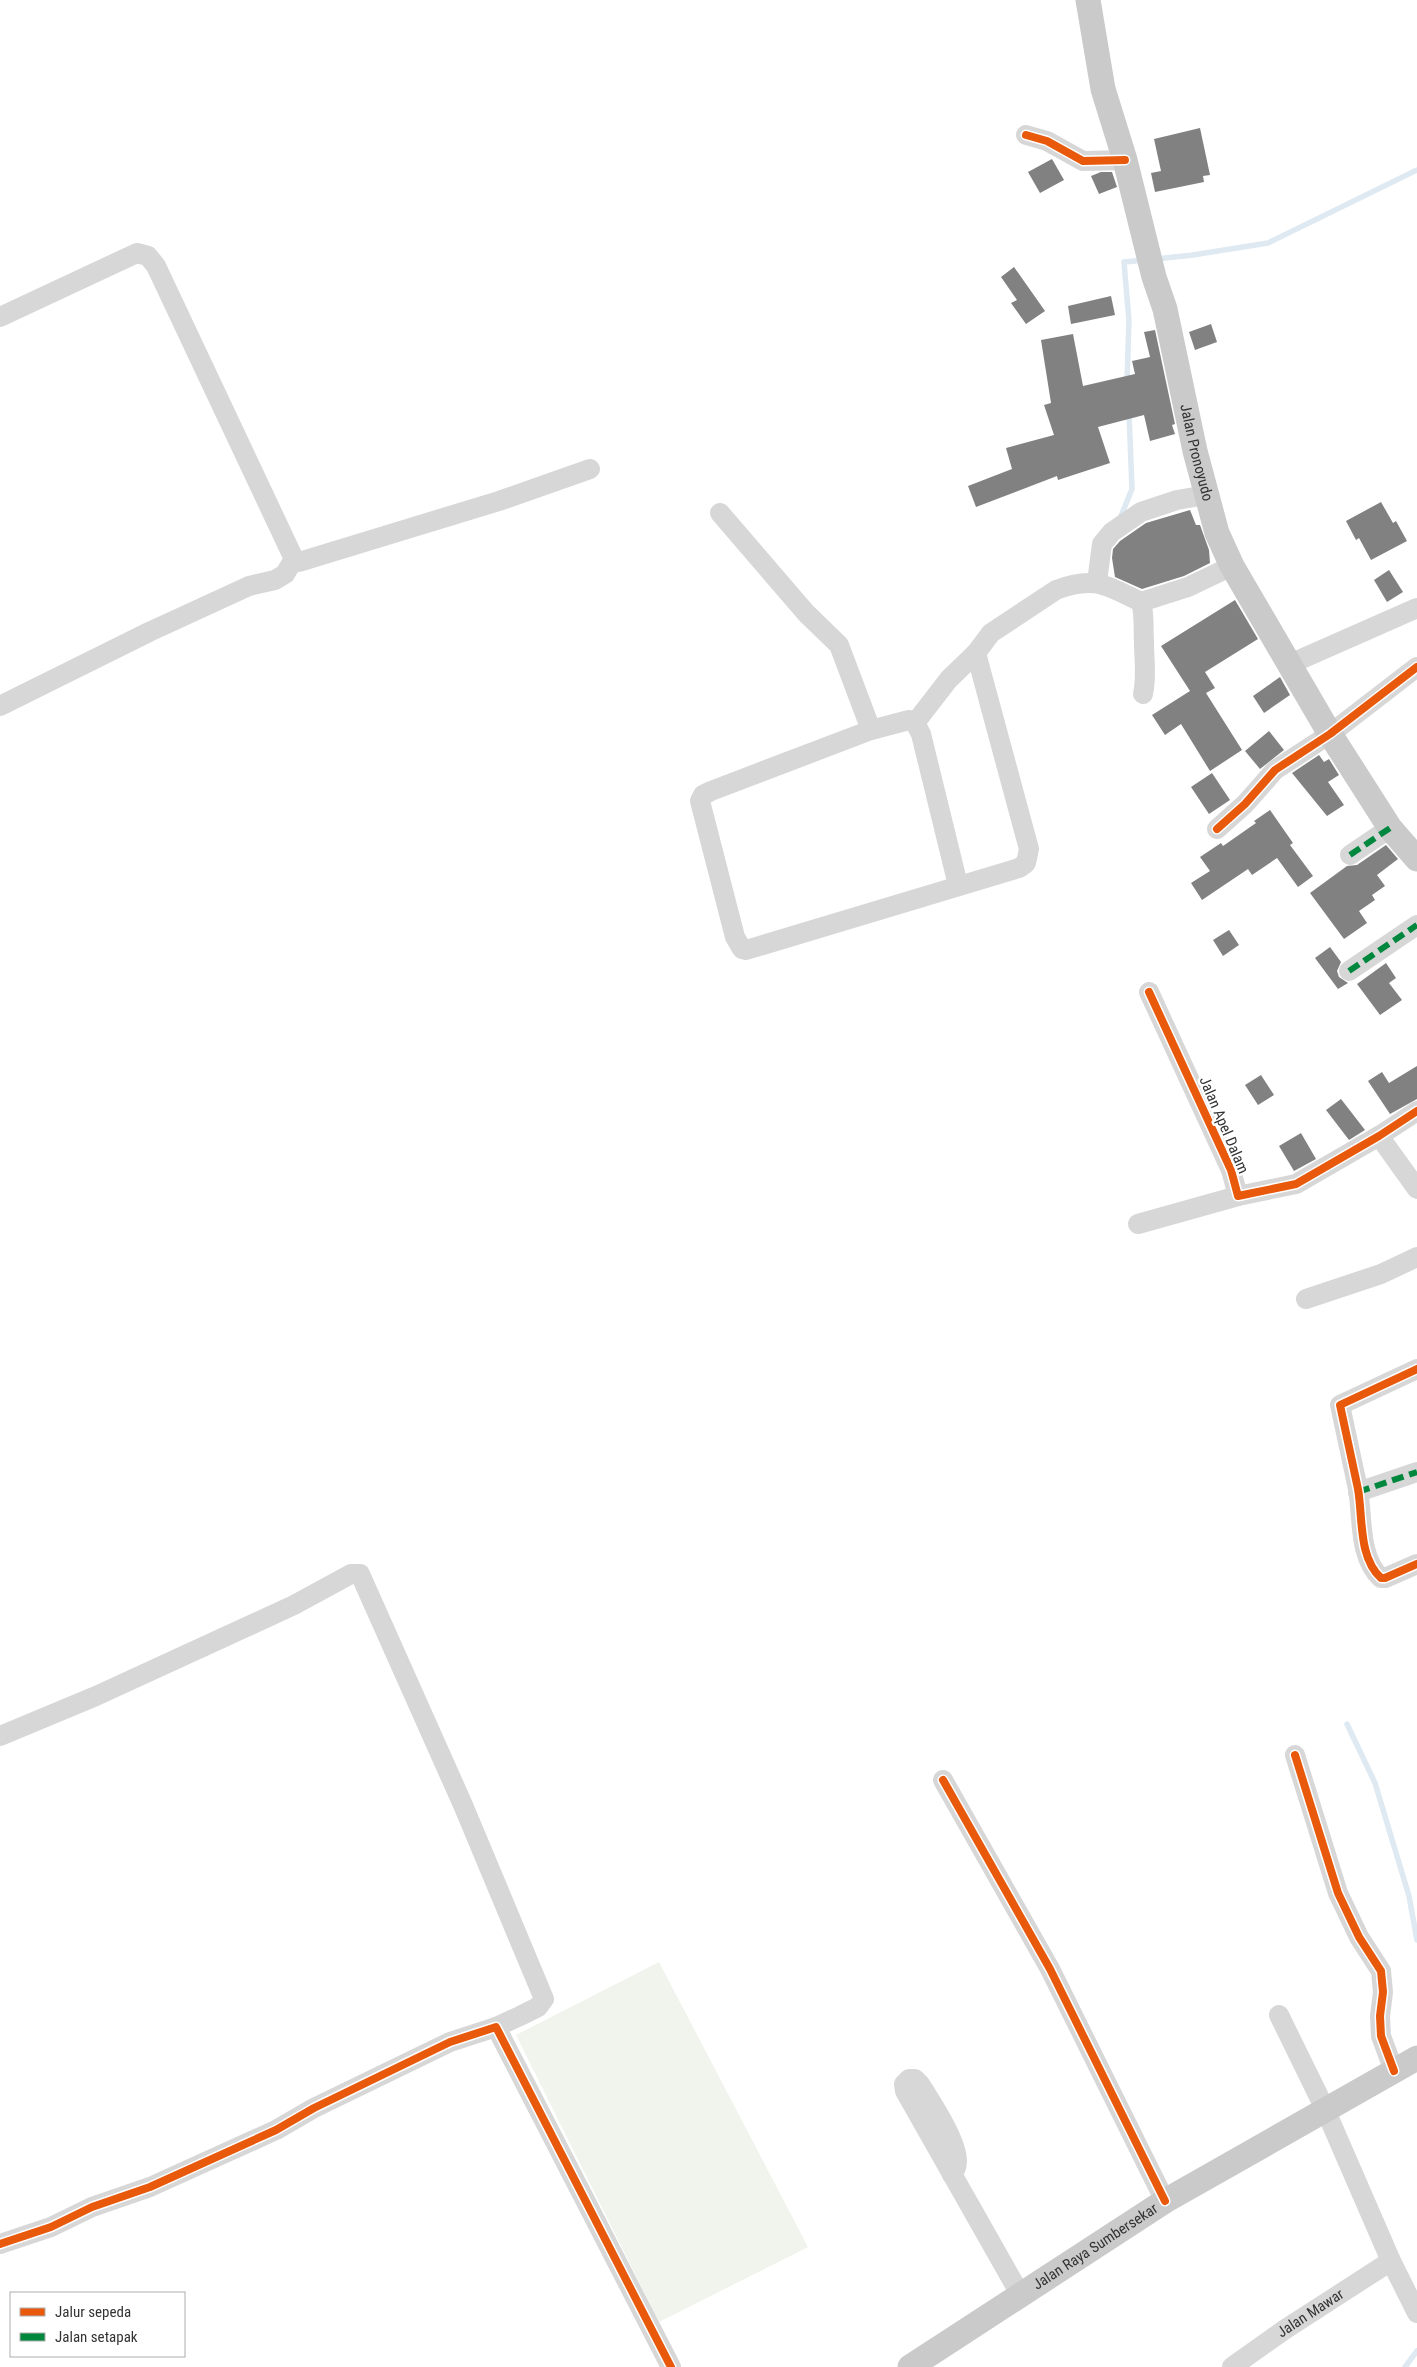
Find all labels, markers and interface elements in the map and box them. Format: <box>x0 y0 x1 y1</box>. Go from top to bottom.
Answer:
street label: Jalan Pronoyudo <box>1176 402 1217 503</box>
street label: Jalan Apel Dalam <box>1196 1074 1252 1176</box>
street label: Jalan Raya Sumbersekar <box>1029 2199 1161 2294</box>
street label: Jalan Mawar <box>1273 2285 1347 2341</box>
legend <box>10 2292 185 2357</box>
text: Jalur sepeda <box>55 2303 131 2321</box>
text: Jalan setapak <box>55 2328 138 2346</box>

